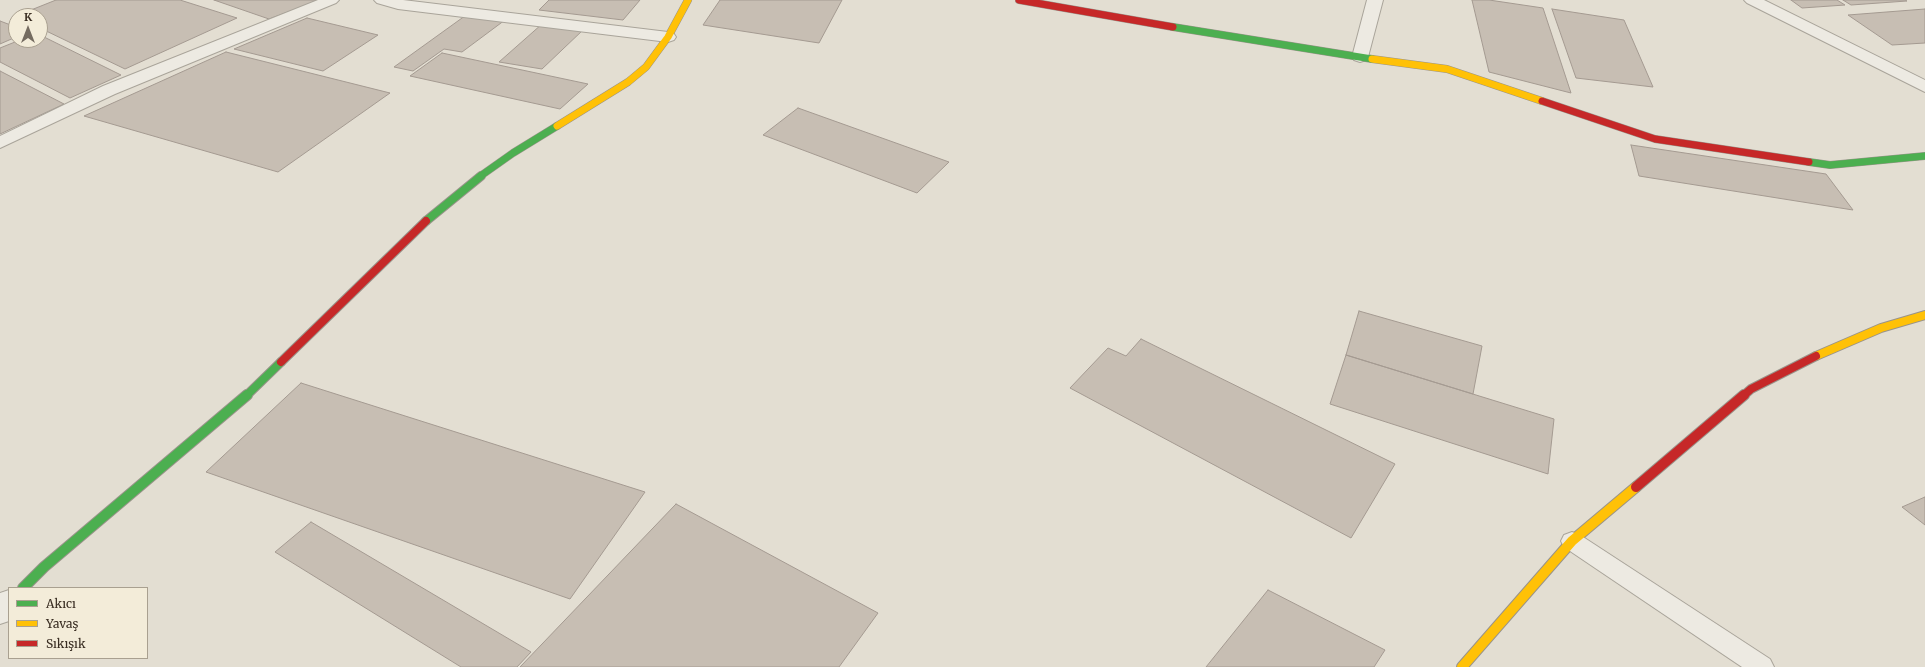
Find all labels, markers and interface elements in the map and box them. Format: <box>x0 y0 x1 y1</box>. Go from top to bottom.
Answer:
north arrow <box>8 8 48 48</box>
text: K <box>24 10 32 24</box>
legend <box>8 587 148 659</box>
text: Akıcı <box>46 596 76 611</box>
text: Yavaş <box>46 616 78 631</box>
text: Sıkışık <box>46 636 86 651</box>

